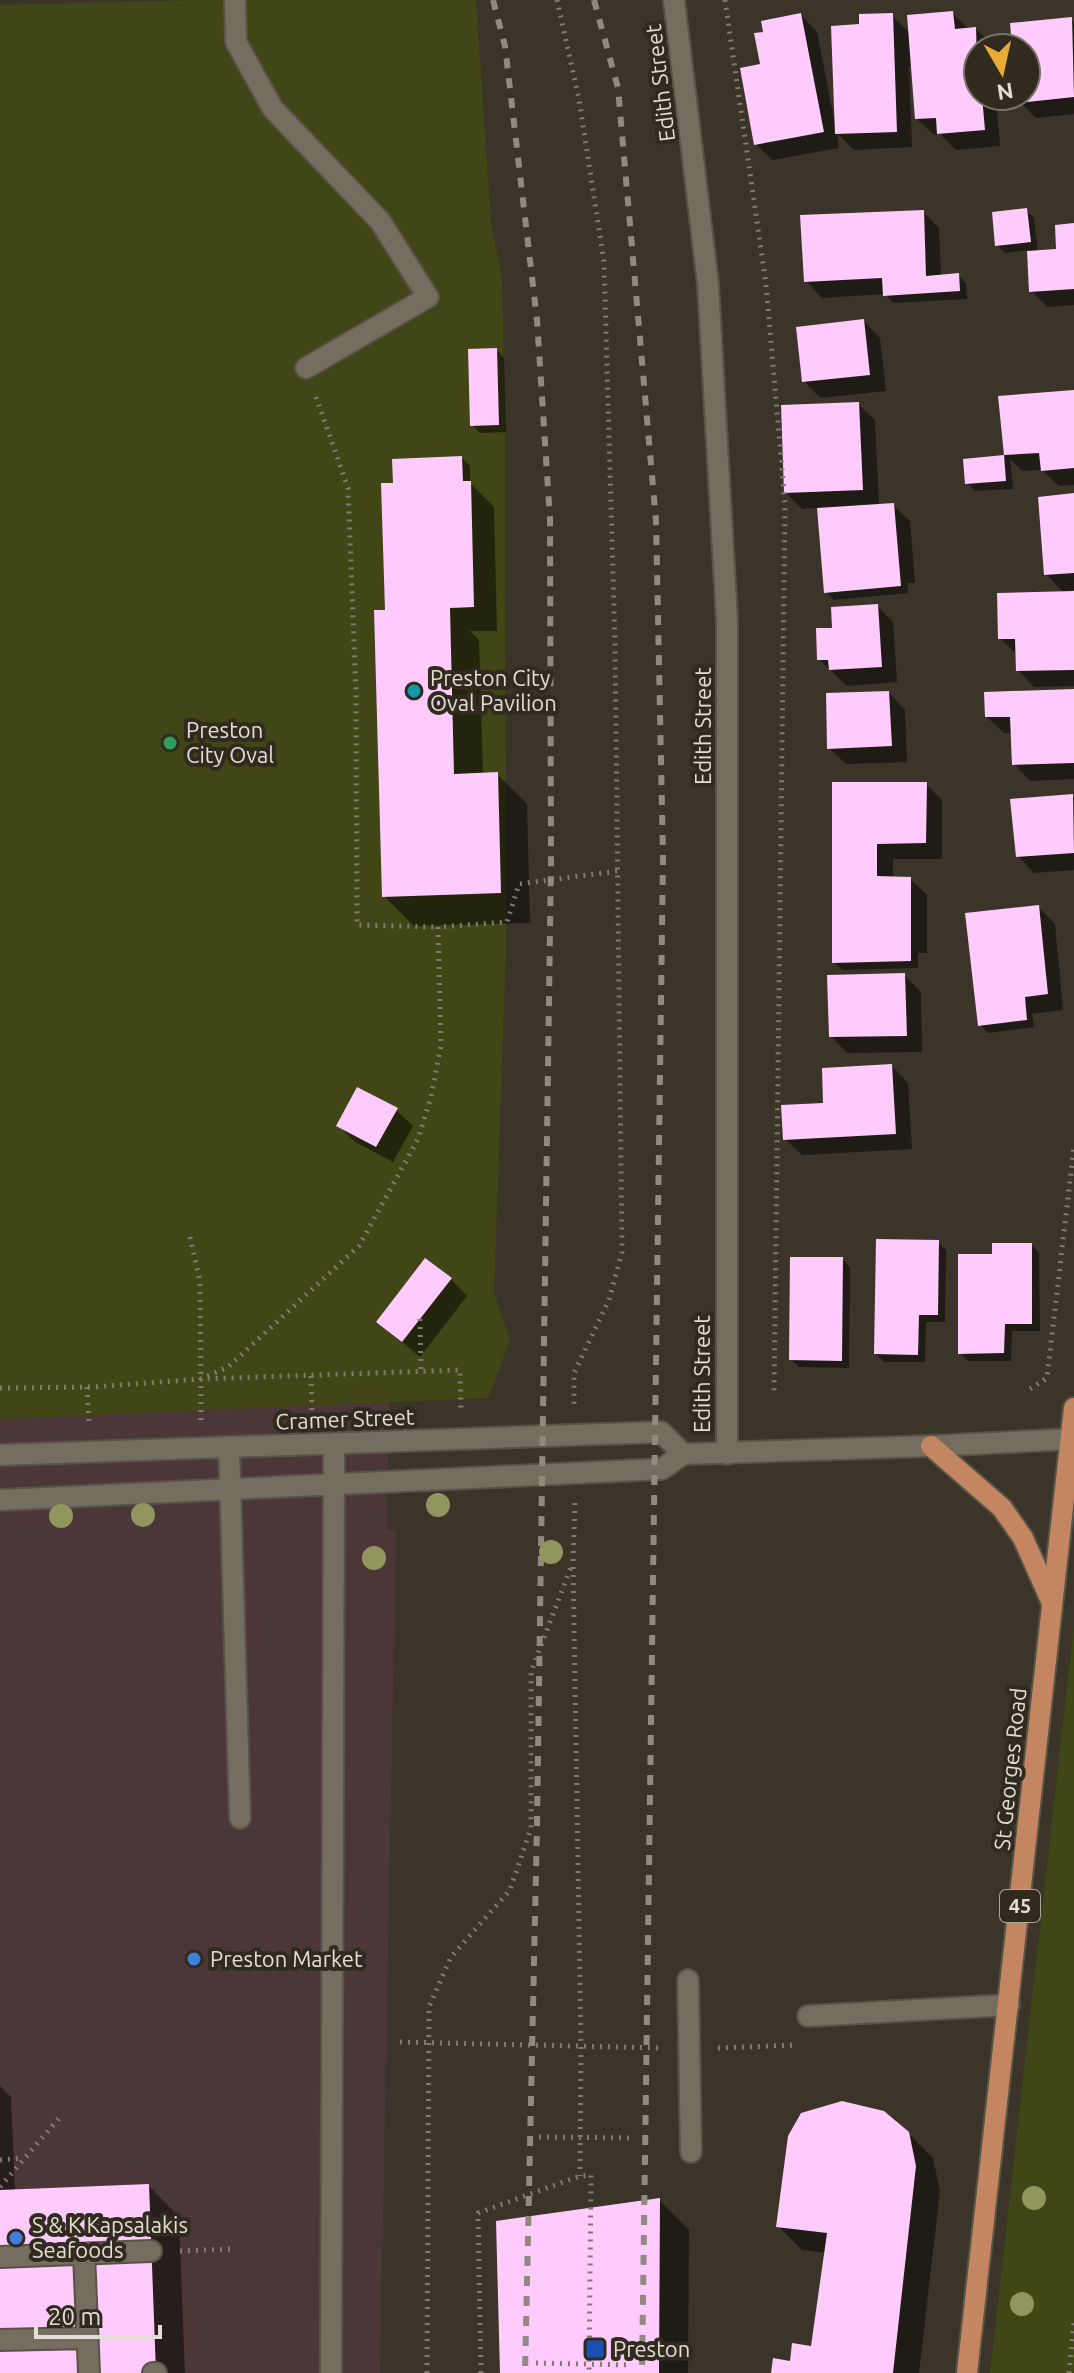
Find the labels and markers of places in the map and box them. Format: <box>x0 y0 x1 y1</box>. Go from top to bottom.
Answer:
place label: Preston City Oval Pavilion <box>430 665 557 715</box>
marker: Preston City Oval Pavilion <box>405 682 423 700</box>
place label: Preston City Oval <box>186 717 274 767</box>
marker: Preston City Oval <box>161 734 179 752</box>
place label: Preston Market <box>210 1946 363 1971</box>
marker: Preston Market <box>185 1950 203 1968</box>
place label: S & K Kapsalakis Seafoods <box>32 2212 188 2262</box>
marker: S & K Kapsalakis Seafoods <box>7 2229 25 2247</box>
place label: Preston <box>613 2336 690 2361</box>
marker: Preston <box>584 2338 606 2360</box>

